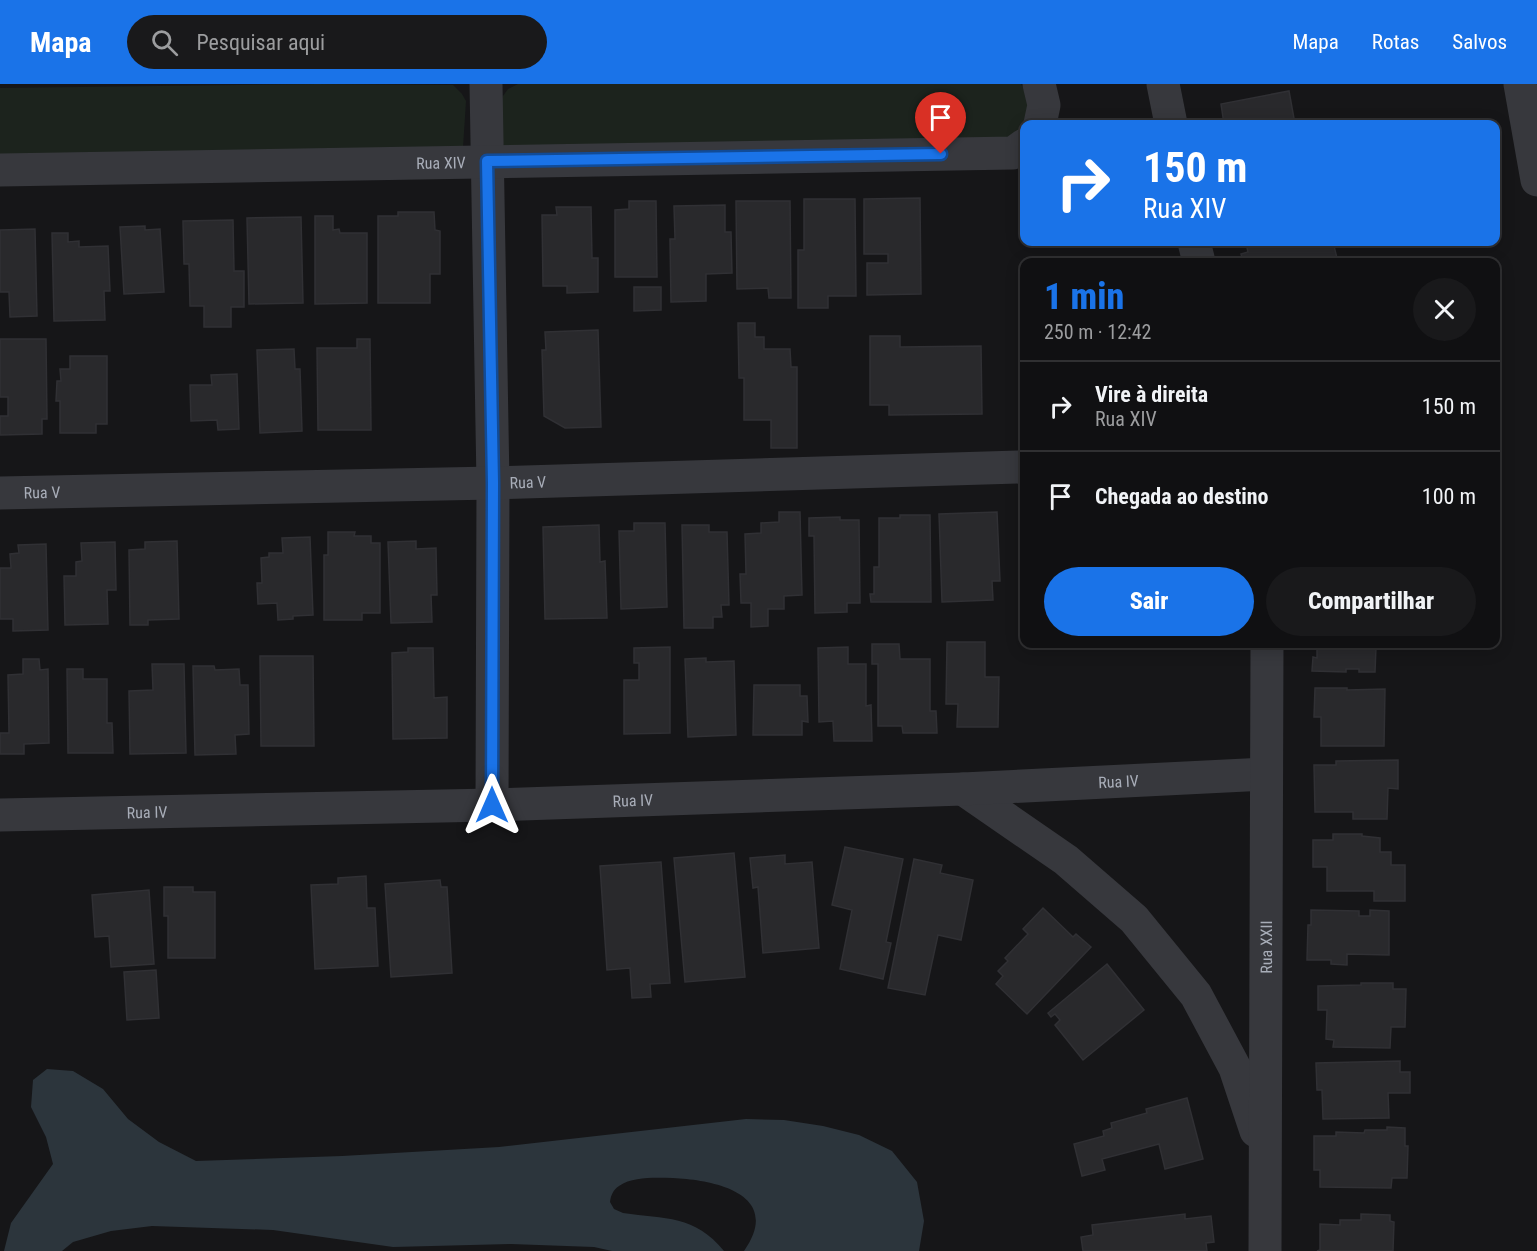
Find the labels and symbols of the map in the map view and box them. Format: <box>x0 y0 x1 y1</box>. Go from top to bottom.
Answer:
pin <box>915 92 966 154</box>
street label: Rua XIV <box>416 153 466 173</box>
street label: Rua V <box>509 472 546 492</box>
street label: Rua V <box>24 482 60 502</box>
street label: Rua IV <box>1098 771 1139 792</box>
position arrow <box>460 773 524 837</box>
street label: Rua IV <box>612 790 653 810</box>
street label: Rua IV <box>127 802 167 822</box>
street label: Rua XXII <box>1256 920 1276 974</box>

